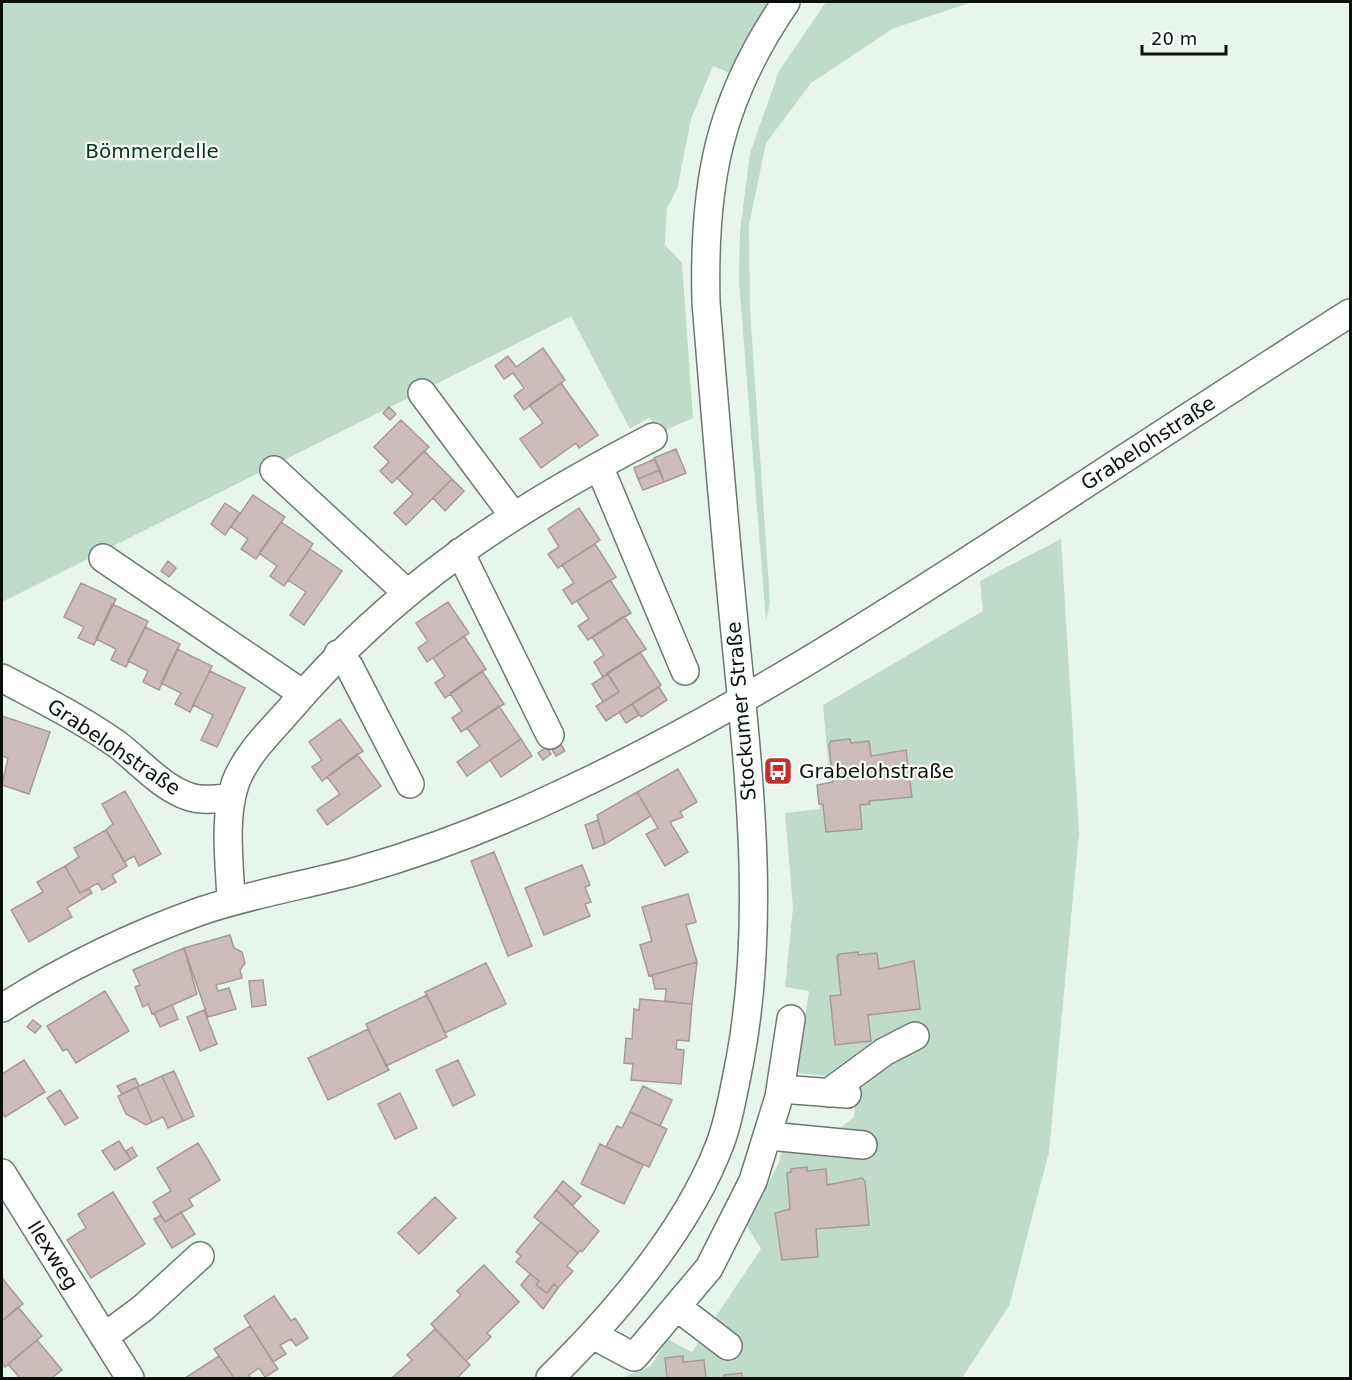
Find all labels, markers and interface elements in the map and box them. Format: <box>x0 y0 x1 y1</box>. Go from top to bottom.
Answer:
scale bar <box>1142 18 1226 56</box>
text: 20 m <box>1151 28 1197 49</box>
park label: Bömmerdelle <box>85 139 219 163</box>
street label: Grabelohstraße <box>1076 391 1220 495</box>
street label: Stockumer Straße <box>721 620 761 802</box>
street label: Grabelohstraße <box>43 694 185 800</box>
bus stop icon: Grabelohstraße <box>762 755 794 787</box>
place label: Grabelohstraße <box>799 759 954 783</box>
street label: Ilexweg <box>23 1216 83 1294</box>

